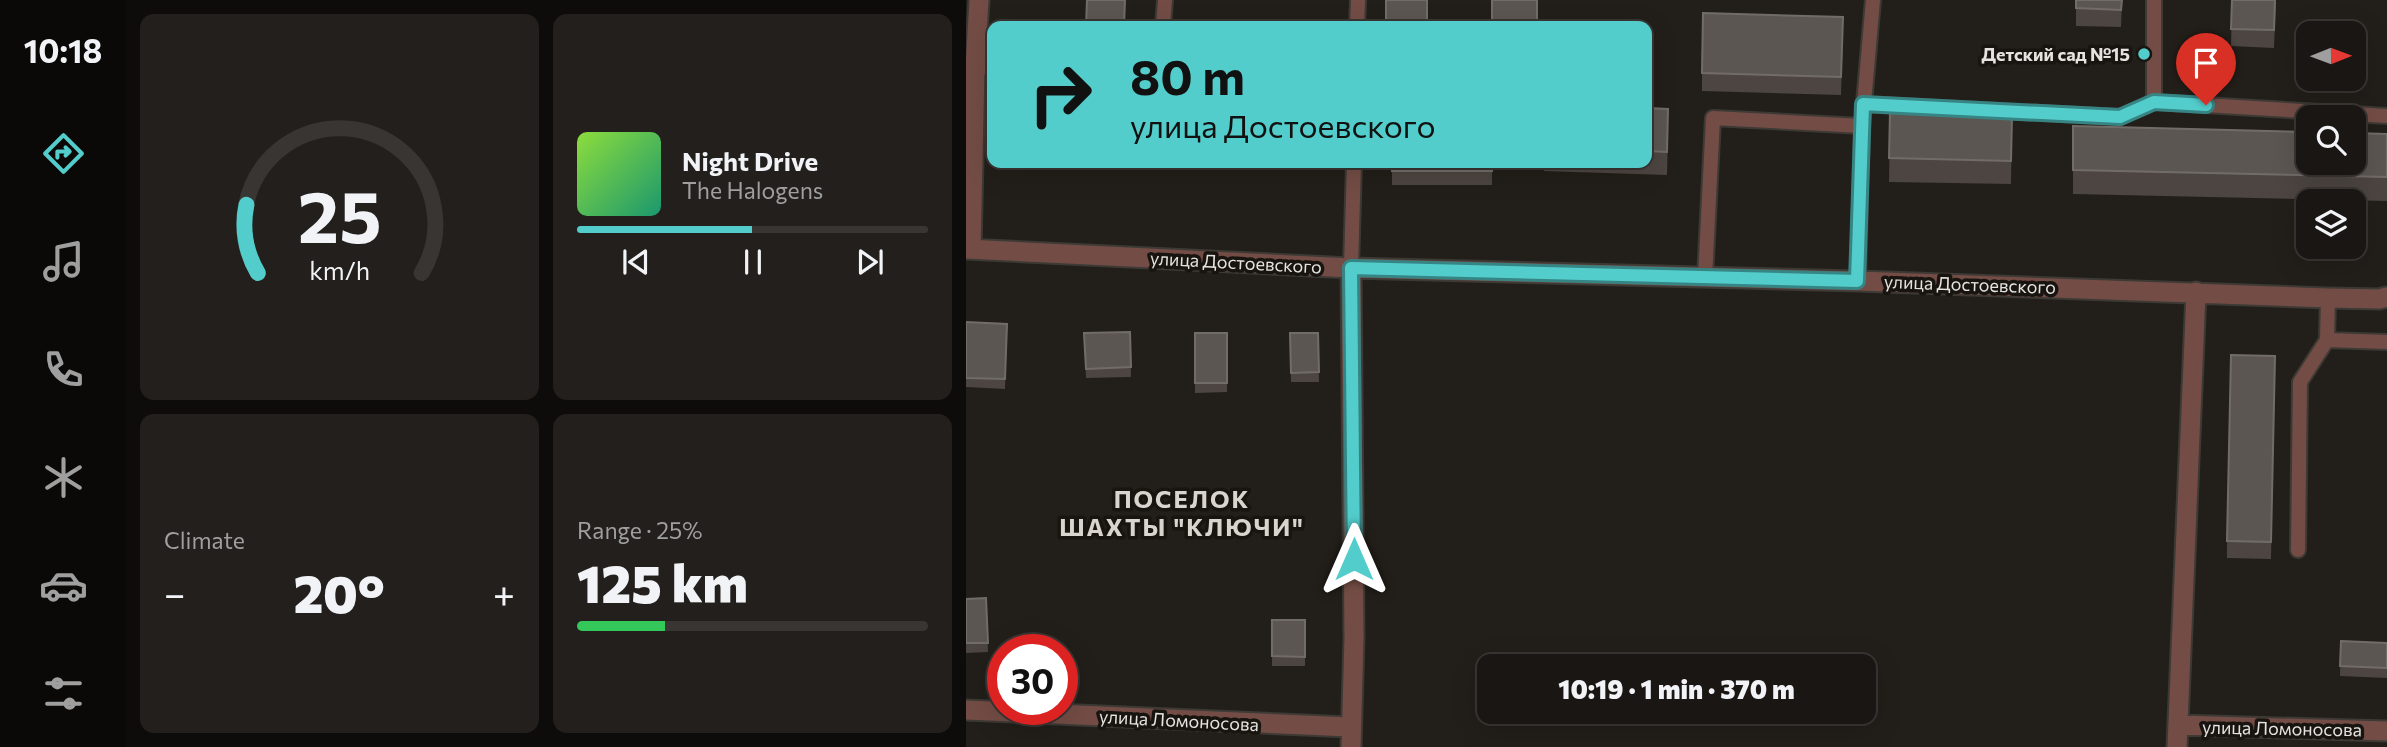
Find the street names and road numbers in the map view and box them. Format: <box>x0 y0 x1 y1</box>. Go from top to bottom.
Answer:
street label: улица Достоевского <box>1150 247 1322 277</box>
street label: улица Достоевского <box>1884 270 2056 298</box>
street label: улица Ломоносова <box>1099 705 1259 735</box>
street label: улица Ломоносова <box>2202 716 2362 740</box>

